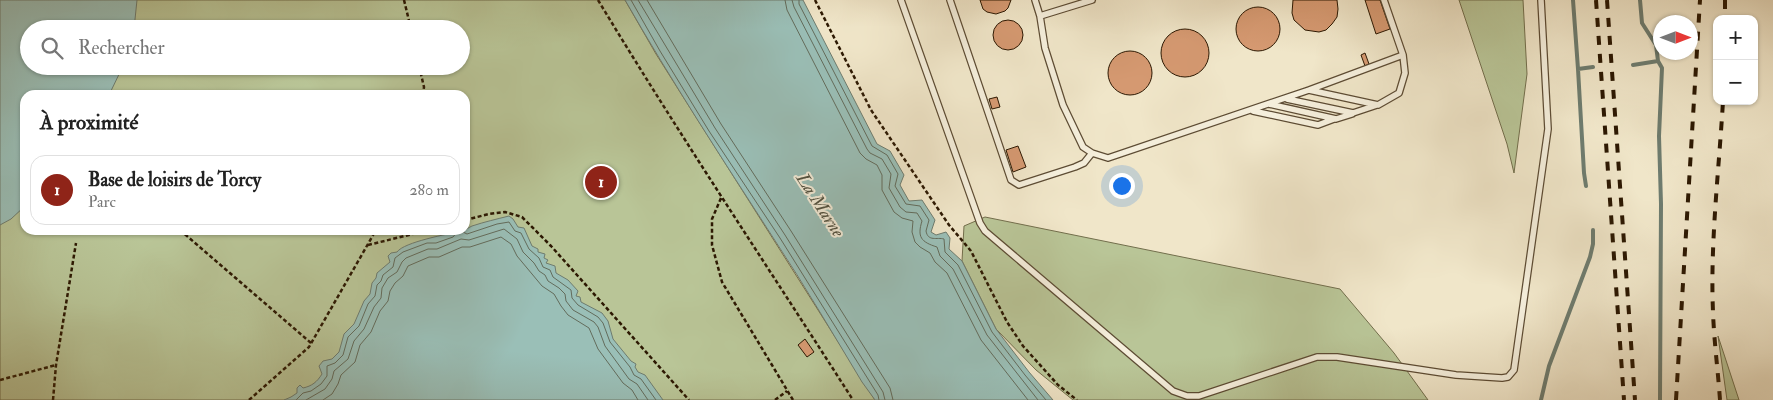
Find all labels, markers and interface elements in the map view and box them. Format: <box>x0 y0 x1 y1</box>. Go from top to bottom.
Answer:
north arrow <box>1653 15 1698 60</box>
map controls <box>1713 15 1758 105</box>
button: + <box>1713 15 1758 60</box>
search box <box>20 20 470 75</box>
icon: search <box>38 34 66 62</box>
text: Rechercher <box>78 36 165 60</box>
button: − <box>1713 60 1758 105</box>
text: À proximité <box>40 109 138 136</box>
pin: 1 <box>585 163 617 201</box>
text: Base de loisirs de Torcy <box>88 168 261 192</box>
water label: La Marne <box>790 168 850 242</box>
your location <box>1109 173 1135 199</box>
text: 1 <box>54 180 60 200</box>
text: 280 m <box>409 180 449 200</box>
text: Parc <box>88 192 116 212</box>

